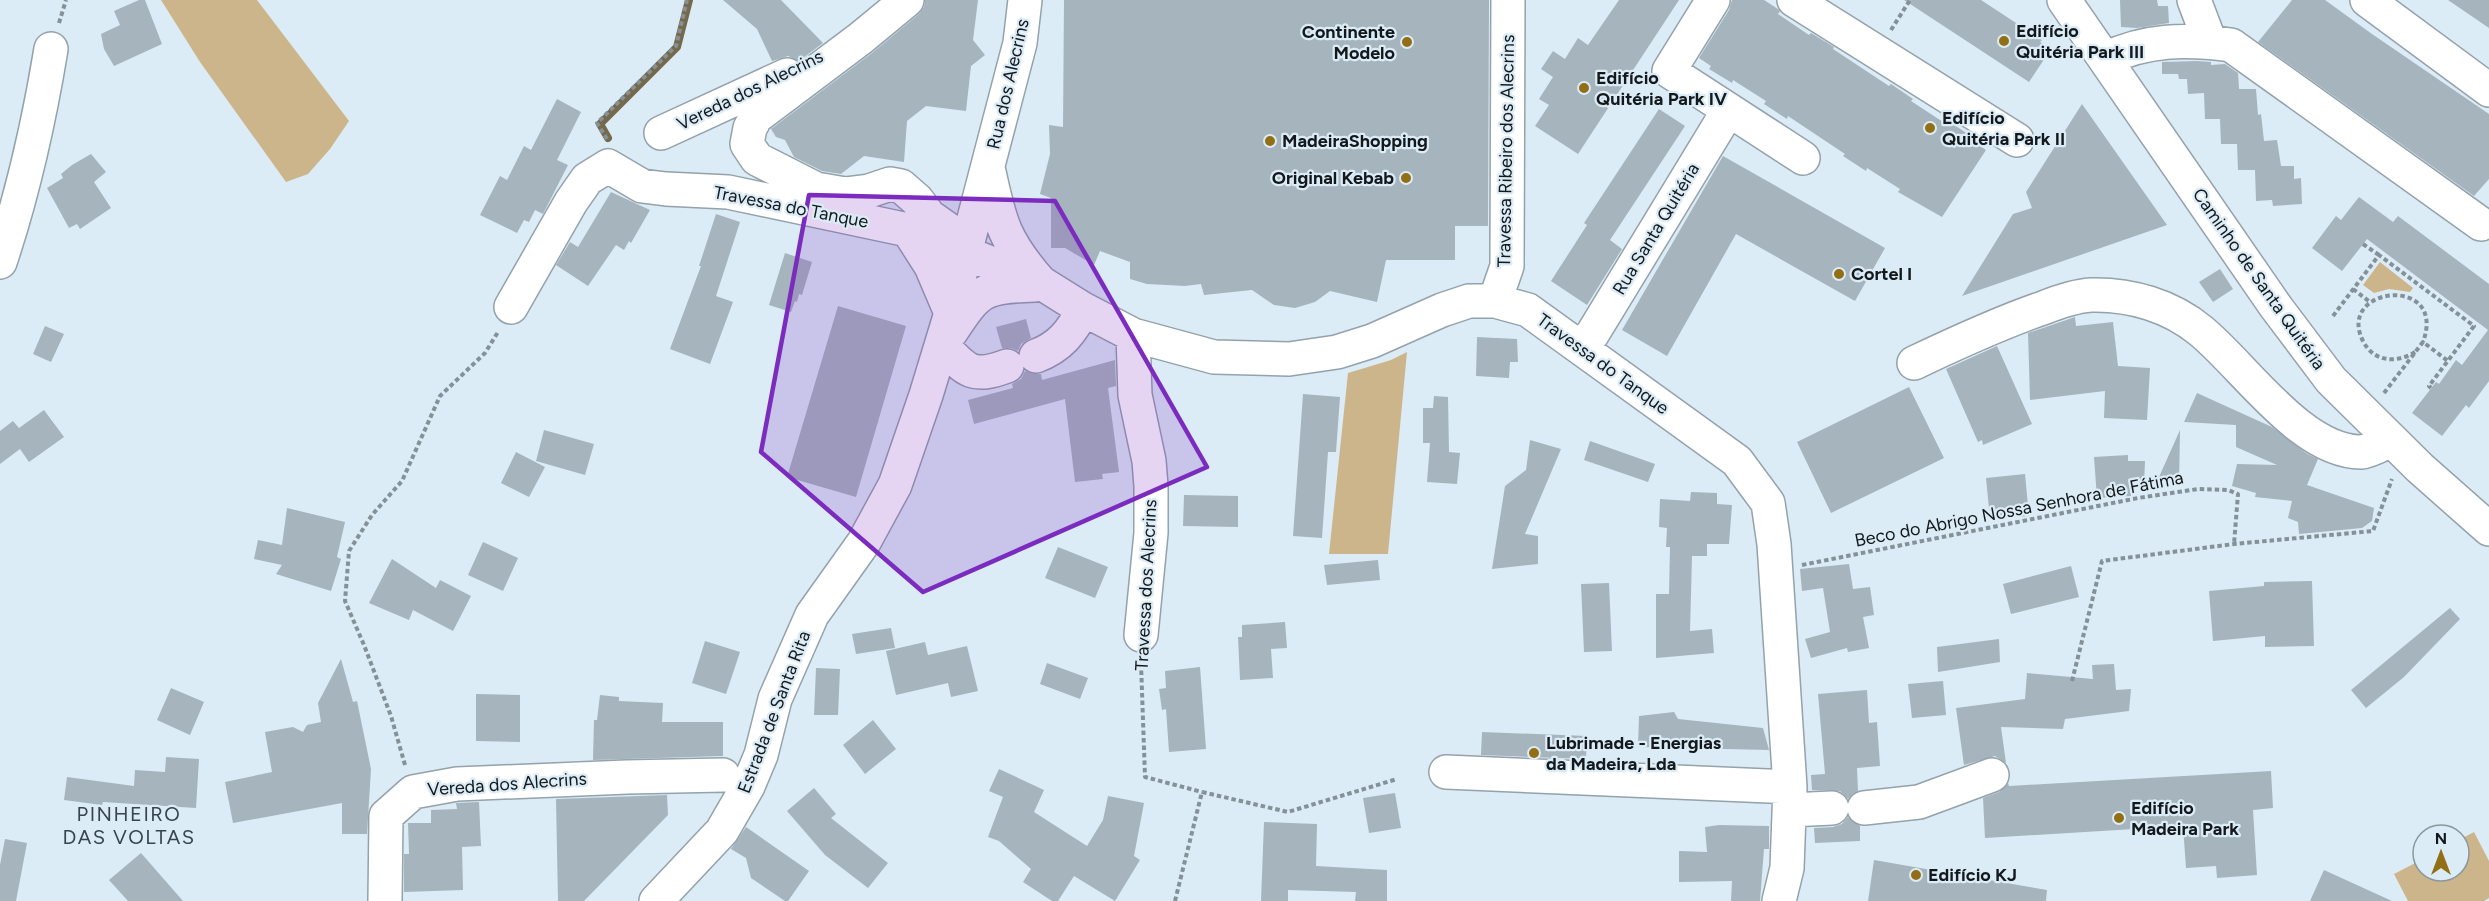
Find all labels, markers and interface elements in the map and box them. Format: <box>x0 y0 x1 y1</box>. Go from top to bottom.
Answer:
street label: Rua dos Alecrins <box>982 17 1034 151</box>
place label: Edifício Quitéria Park III <box>2016 20 2144 63</box>
place label: Continente Modelo <box>1302 21 1395 64</box>
street label: Travessa Ribeiro dos Alecrins <box>1493 34 1519 268</box>
marker: Edifício Quitéria Park III <box>1997 34 2011 48</box>
marker: Continente Modelo <box>1400 35 1414 49</box>
street label: Vereda dos Alecrins <box>673 45 827 135</box>
place label: Edifício Quitéria Park IV <box>1596 67 1727 110</box>
marker: Edifício Quitéria Park IV <box>1577 81 1591 95</box>
place label: Edifício Quitéria Park II <box>1942 107 2065 150</box>
marker: Edifício Quitéria Park II <box>1923 121 1937 135</box>
place label: MadeiraShopping <box>1282 130 1428 152</box>
marker: MadeiraShopping <box>1263 134 1277 148</box>
street label: Rua Santa Quitéria <box>1608 159 1704 299</box>
place label: Original Kebab <box>1272 167 1394 189</box>
marker: Original Kebab <box>1399 171 1413 185</box>
street label: Travessa do Tanque <box>712 181 871 233</box>
street label: Caminho de Santa Quitéria <box>2188 184 2330 374</box>
place label: Cortel I <box>1851 263 1912 285</box>
marker: Cortel I <box>1832 267 1846 281</box>
street label: Travessa do Tanque <box>1533 309 1673 419</box>
street label: Beco do Abrigo Nossa Senhora de Fátima <box>1853 466 2185 552</box>
street label: Travessa dos Alecrins <box>1131 499 1161 671</box>
street label: Estrada de Santa Rita <box>733 628 815 796</box>
place label: Lubrimade - Energias da Madeira, Lda <box>1546 732 1722 775</box>
marker: Lubrimade - Energias da Madeira, Lda <box>1527 746 1541 760</box>
street label: Vereda dos Alecrins <box>426 767 588 801</box>
place label: Edifício Madeira Park <box>2131 797 2239 840</box>
district label: PINHEIRO DAS VOLTAS <box>62 802 196 849</box>
marker: Edifício Madeira Park <box>2112 811 2126 825</box>
north arrow <box>2411 823 2471 883</box>
text: N <box>2435 829 2447 848</box>
place label: Edifício KJ <box>1928 864 2017 886</box>
marker: Edifício KJ <box>1909 868 1923 882</box>

